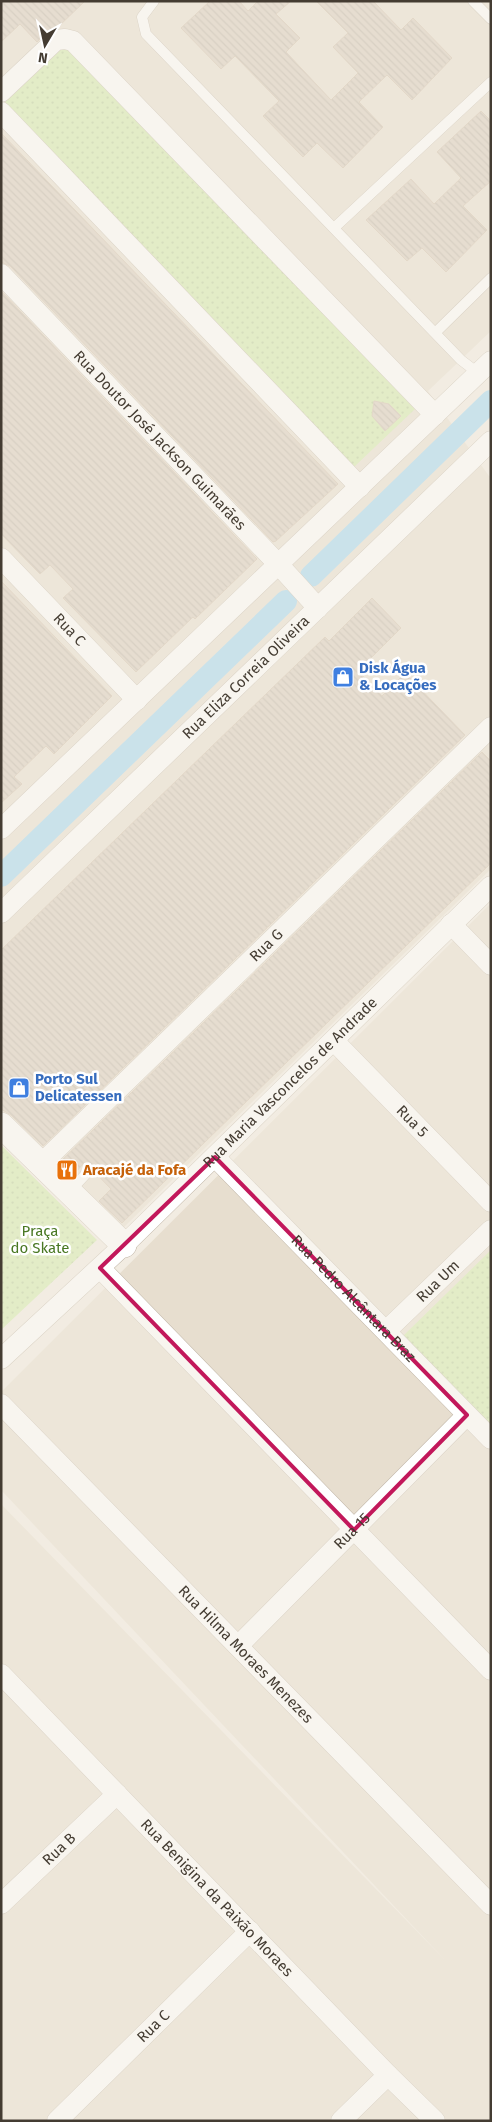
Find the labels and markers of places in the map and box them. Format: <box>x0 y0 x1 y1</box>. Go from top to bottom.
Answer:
place label: Disk Água & Locações <box>359 659 436 695</box>
shop icon: Disk Água & Locações <box>331 665 355 689</box>
place label: Porto Sul Delicatessen <box>35 1070 122 1105</box>
shop icon: Porto Sul Delicatessen <box>7 1076 31 1100</box>
restaurant icon: Aracajé da Fofa <box>55 1158 79 1182</box>
place label: Aracajé da Fofa <box>82 1161 186 1179</box>

